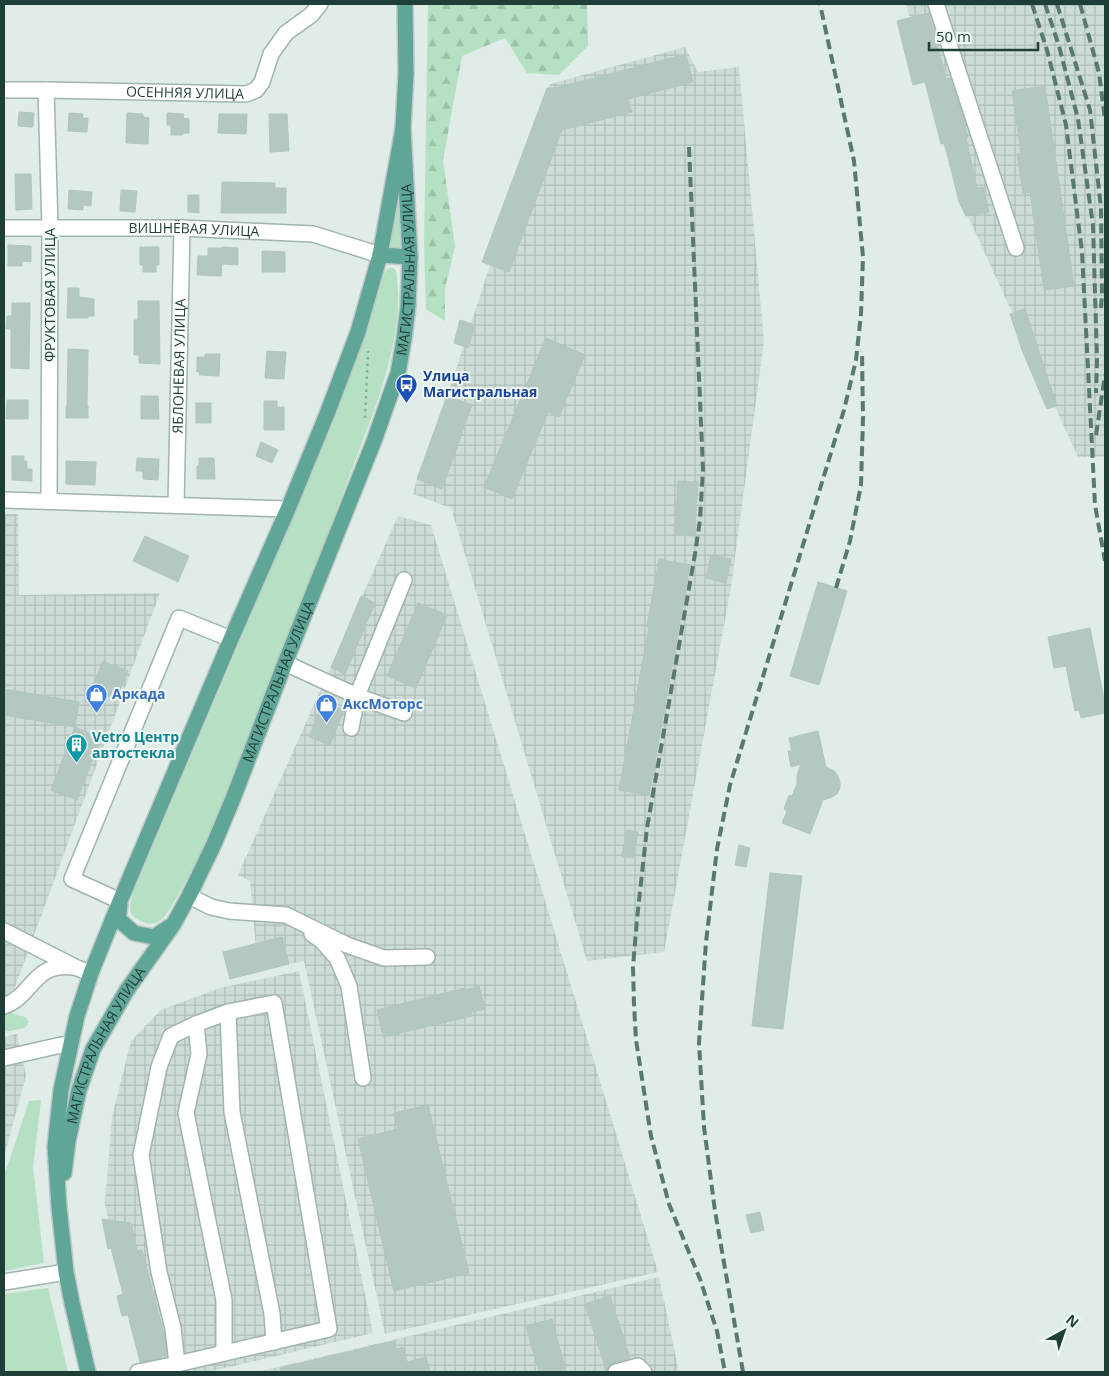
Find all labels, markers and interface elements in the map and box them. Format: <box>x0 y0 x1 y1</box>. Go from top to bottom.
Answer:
scale bar <box>929 20 1038 52</box>
text: 50 m <box>936 26 971 46</box>
street label: ОСЕННЯЯ УЛИЦА <box>126 82 244 103</box>
street label: МАГИСТРАЛЬНАЯ УЛИЦА <box>391 183 419 357</box>
street label: ВИШНЁВАЯ УЛИЦА <box>129 218 260 241</box>
street label: ФРУКТОВАЯ УЛИЦА <box>40 228 59 362</box>
street label: ЯБЛОНЕВАЯ УЛИЦА <box>168 298 189 434</box>
place label: Улица Магистральная <box>423 366 537 401</box>
bus stop icon: Улица Магистральная <box>395 372 419 403</box>
street label: МАГИСТРАЛЬНАЯ УЛИЦА <box>238 598 318 765</box>
shop icon: Аркада <box>84 682 108 713</box>
place label: Аркада <box>112 684 165 703</box>
shop icon: АксМоторс <box>315 692 339 723</box>
place label: АксМоторс <box>343 694 423 713</box>
place label: Vetro Центр автостекла <box>92 727 179 762</box>
building icon: Vetro Центр автостекла <box>64 733 88 764</box>
street label: МАГИСТРАЛЬНАЯ УЛИЦА <box>62 963 150 1126</box>
north arrow <box>1039 1306 1089 1356</box>
text: N <box>1062 1310 1083 1332</box>

